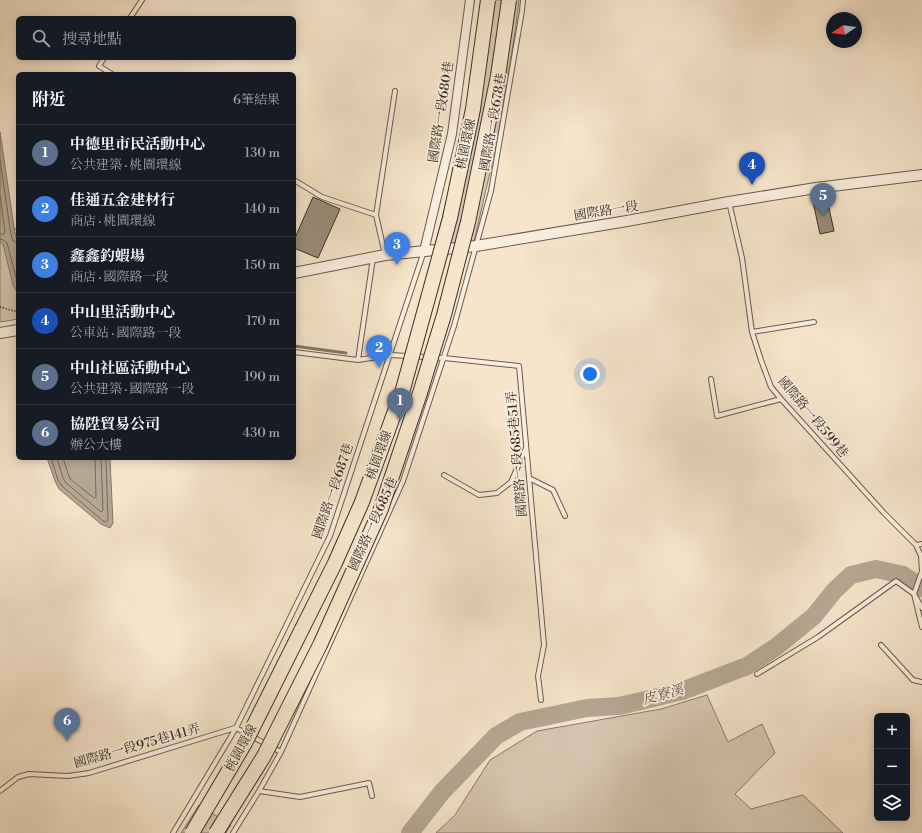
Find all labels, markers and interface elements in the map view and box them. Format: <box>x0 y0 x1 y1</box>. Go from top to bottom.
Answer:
north arrow <box>826 12 862 48</box>
search box <box>16 16 296 60</box>
icon: search <box>30 27 52 49</box>
text: 搜尋地點 <box>62 30 122 49</box>
street label: 國際路一段680巷 <box>425 60 457 164</box>
street label: 國際路一段678巷 <box>476 72 510 172</box>
text: 附近 <box>32 89 66 111</box>
text: 6筆結果 <box>233 92 280 108</box>
street label: 桃園環線 <box>453 117 479 171</box>
text: 中德里市民活動中心 <box>70 135 205 154</box>
text: 1 <box>42 145 48 161</box>
text: 130 m <box>245 145 280 161</box>
pin: 4 <box>739 152 765 185</box>
text: 公共建築 · 桃園環線 <box>70 157 182 173</box>
pin: 5 <box>810 183 836 216</box>
text: 佳通五金建材行 <box>70 191 175 210</box>
street label: 國際路一段 <box>573 198 639 224</box>
text: 2 <box>41 201 49 217</box>
text: 140 m <box>244 201 280 217</box>
text: 商店 · 桃園環線 <box>70 213 156 229</box>
pin: 3 <box>384 232 410 265</box>
text: 鑫鑫釣蝦場 <box>70 247 145 266</box>
text: 3 <box>41 257 49 273</box>
text: 150 m <box>245 257 280 273</box>
text: 商店 · 國際路一段 <box>70 269 169 285</box>
text: 中山里活動中心 <box>70 303 175 322</box>
text: 4 <box>41 313 49 329</box>
text: 170 m <box>246 313 280 329</box>
text: 公車站 · 國際路一段 <box>70 325 182 341</box>
pin: 2 <box>366 335 392 368</box>
text: 中山社區活動中心 <box>70 359 190 378</box>
your location <box>580 364 600 384</box>
text: 5 <box>41 369 49 385</box>
text: 190 m <box>244 369 280 385</box>
street label: 國際路一段599巷 <box>774 373 852 461</box>
text: 公共建築 · 國際路一段 <box>70 381 195 397</box>
pin: 1 <box>387 388 413 421</box>
street label: 國際路一段685巷51弄 <box>504 390 530 518</box>
text: 協陞貿易公司 <box>70 415 160 434</box>
text: 6 <box>41 425 49 441</box>
text: 430 m <box>242 425 280 441</box>
street label: 桃園環線 <box>363 428 395 482</box>
text: 辦公大樓 <box>70 437 122 453</box>
street label: 國際路一段687巷 <box>309 441 357 541</box>
street label: 國際路一段685巷 <box>345 475 401 573</box>
water label: 皮寮溪 <box>640 680 688 709</box>
pin: 6 <box>54 708 80 741</box>
map controls <box>874 713 910 821</box>
button: + <box>874 713 910 749</box>
street label: 國際路一段975巷141弄 <box>72 720 202 772</box>
street label: 桃園環線 <box>221 721 261 775</box>
button: − <box>874 749 910 785</box>
button: layers <box>874 785 910 821</box>

